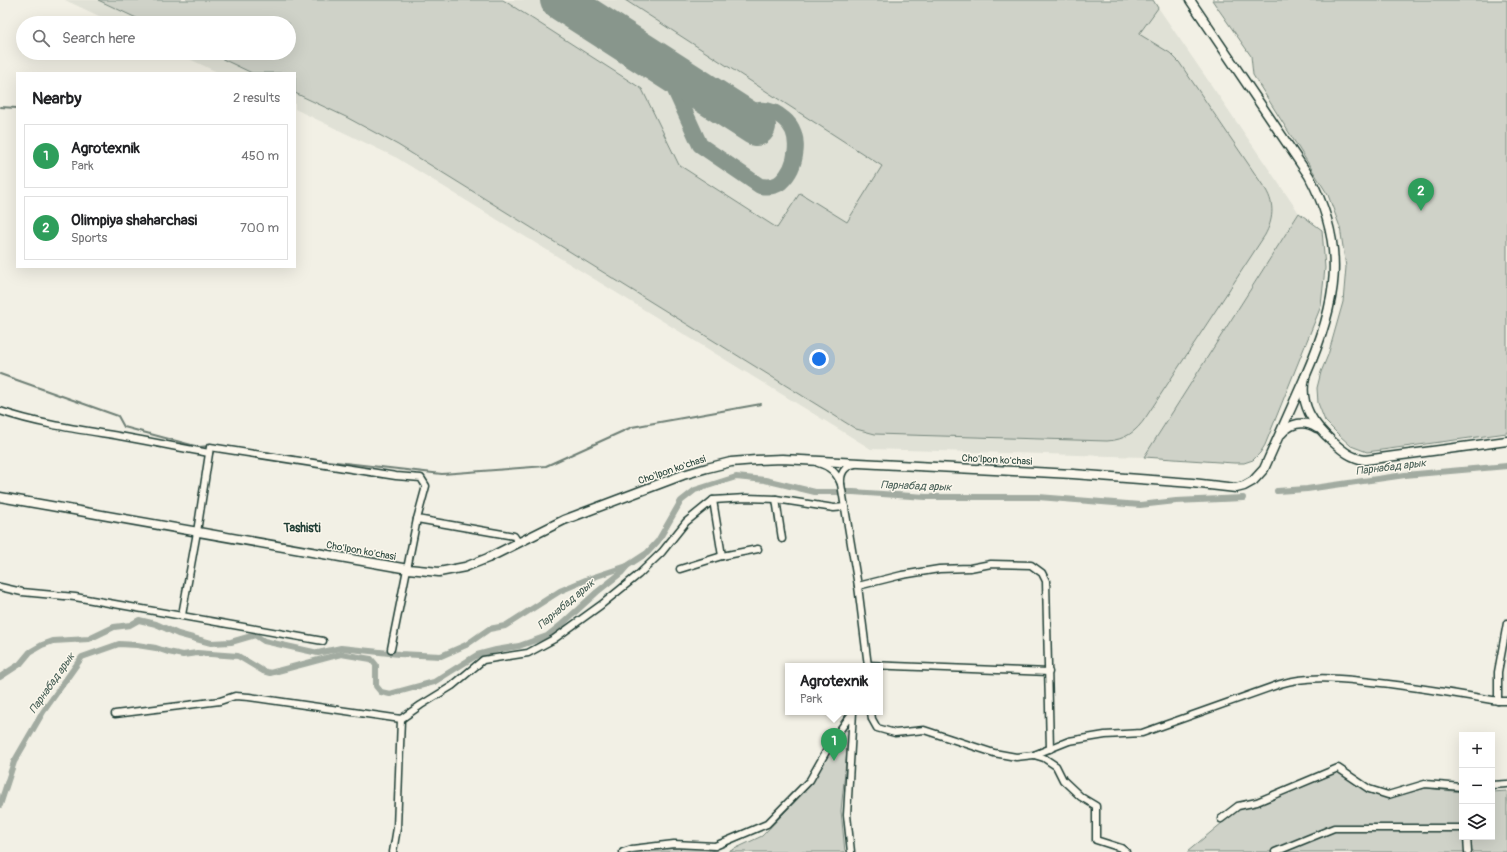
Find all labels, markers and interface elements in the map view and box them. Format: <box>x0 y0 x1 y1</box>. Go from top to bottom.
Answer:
search box <box>16 16 296 60</box>
icon: search <box>30 27 52 49</box>
text: Search here <box>62 29 135 48</box>
text: Nearby <box>32 88 81 109</box>
text: 2 results <box>233 90 280 106</box>
text: Agrotexnik <box>71 139 140 158</box>
text: 1 <box>43 148 49 164</box>
text: 450 m <box>241 148 279 164</box>
text: Park <box>71 158 94 174</box>
pin: 2 <box>1408 178 1434 211</box>
text: Olimpiya shaharchasi <box>71 211 197 230</box>
text: 2 <box>42 220 50 236</box>
text: 700 m <box>240 220 279 236</box>
text: Sports <box>71 230 107 246</box>
your location <box>809 349 829 369</box>
street label: Cho'lpon ko'chasi <box>961 452 1033 468</box>
street label: Cho'lpon ko'chasi <box>637 453 708 487</box>
water label: Парнабад арык <box>1355 456 1428 478</box>
water label: Парнабад арык <box>880 478 953 494</box>
district label: Tashisti <box>282 521 321 536</box>
street label: Cho'lpon ko'chasi <box>325 539 397 563</box>
water label: Парнабад арык <box>535 575 598 632</box>
water label: Парнабад арык <box>26 649 78 716</box>
popup <box>785 663 883 715</box>
text: Agrotexnik <box>800 672 868 691</box>
text: Park <box>800 691 822 707</box>
pin: 1 <box>821 728 847 761</box>
map controls <box>1459 732 1495 840</box>
button: + <box>1459 732 1495 768</box>
button: − <box>1459 768 1495 804</box>
button: layers <box>1459 804 1495 840</box>

